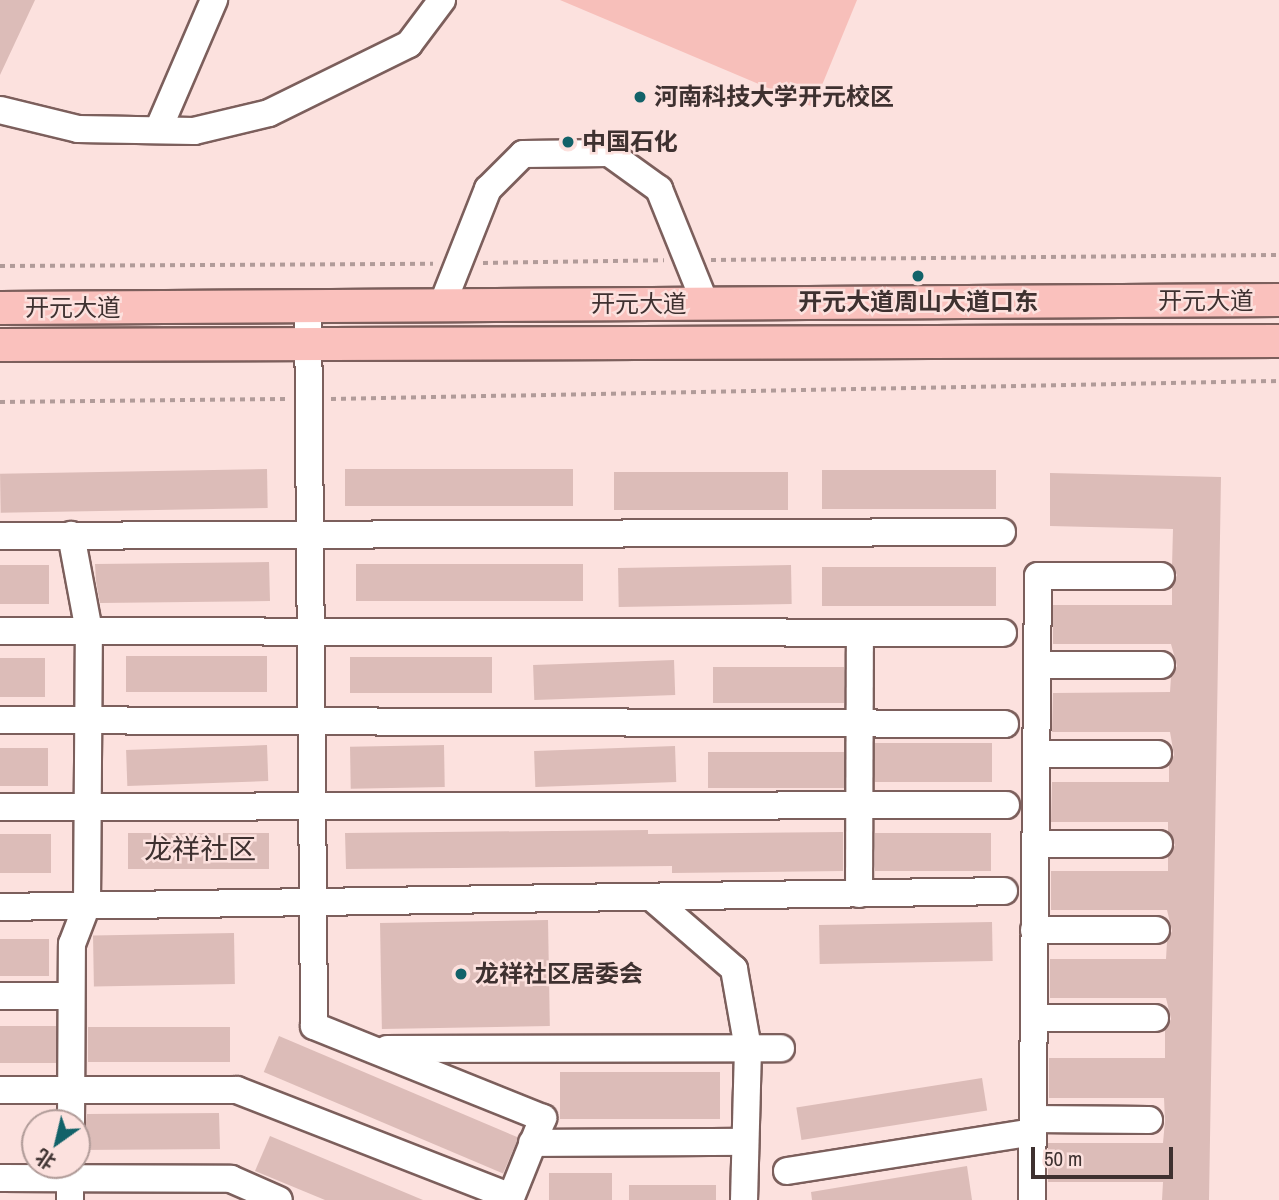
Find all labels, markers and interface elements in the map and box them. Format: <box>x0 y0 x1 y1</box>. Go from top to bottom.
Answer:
place label: 河南科技大学开元校区 <box>654 83 894 111</box>
marker: 河南科技大学开元校区 <box>632 89 648 105</box>
place label: 中国石化 <box>582 128 678 156</box>
marker: 中国石化 <box>560 134 576 150</box>
marker: 开元大道周山大道口东 <box>910 268 926 284</box>
street label: 开元大道 <box>1158 287 1254 315</box>
place label: 开元大道周山大道口东 <box>798 288 1038 316</box>
street label: 开元大道 <box>591 290 687 318</box>
street label: 开元大道 <box>25 294 121 322</box>
district label: 龙祥社区 <box>144 832 256 866</box>
place label: 龙祥社区居委会 <box>475 960 643 988</box>
marker: 龙祥社区居委会 <box>453 966 469 982</box>
north arrow <box>21 1109 91 1179</box>
scale bar <box>1034 1134 1176 1178</box>
text: 北 <box>30 1144 61 1176</box>
text: 50 m <box>1044 1144 1082 1173</box>

